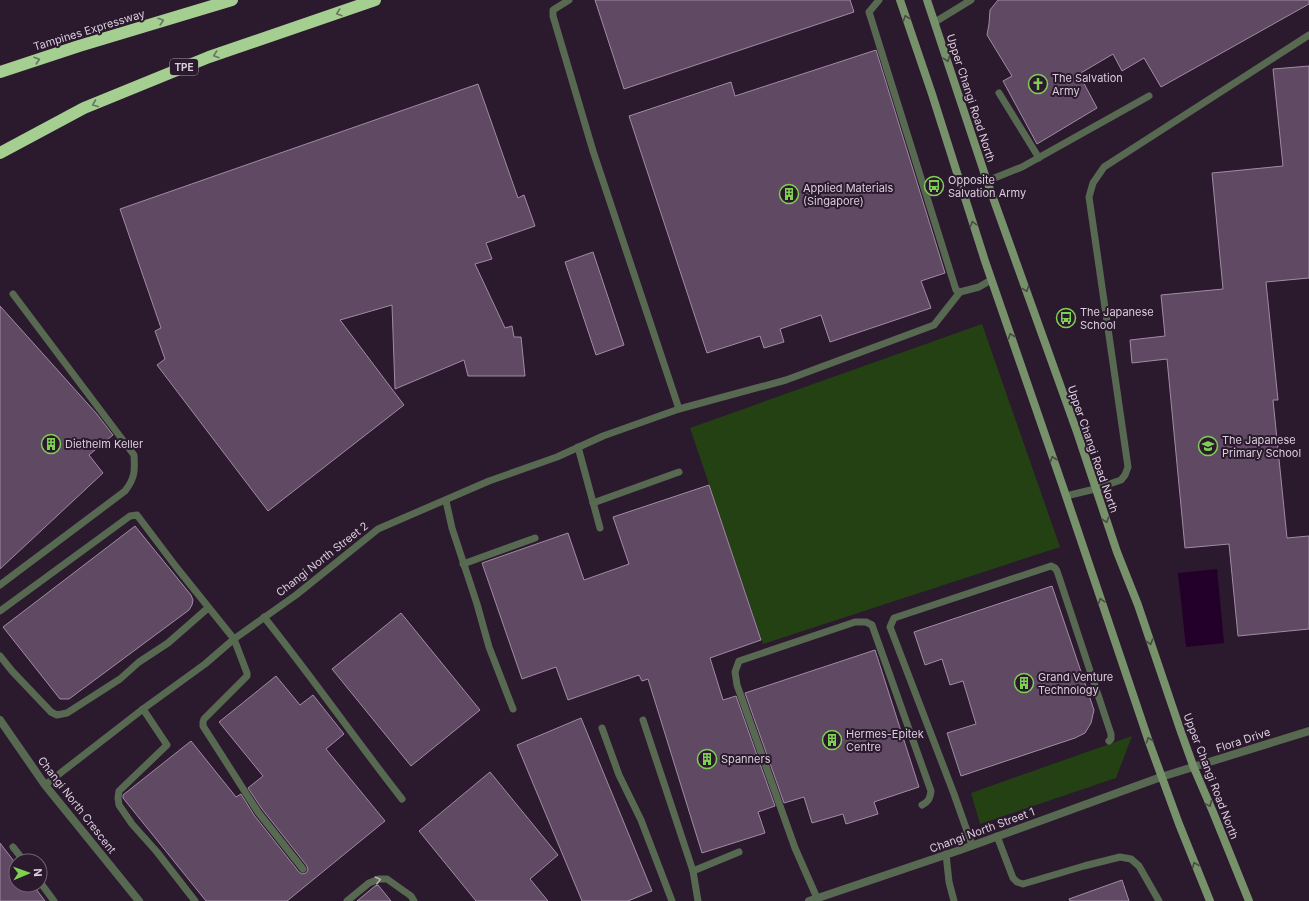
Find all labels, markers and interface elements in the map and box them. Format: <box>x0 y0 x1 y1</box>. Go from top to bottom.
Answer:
street label: Tampines Expressway <box>32 6 146 54</box>
one-way arrow <box>335 8 342 17</box>
one-way arrow <box>903 15 911 22</box>
one-way arrow <box>157 17 164 26</box>
street label: Upper Changi Road North <box>944 32 998 164</box>
one-way arrow <box>212 50 219 59</box>
one-way arrow <box>942 55 951 62</box>
one-way arrow <box>33 56 40 65</box>
road number: TPE <box>170 59 198 75</box>
place label: The Salvation Army <box>1052 71 1123 98</box>
church icon: The Salvation Army <box>1027 73 1049 95</box>
one-way arrow <box>92 99 100 107</box>
place label: Opposite Salvation Army <box>948 173 1026 200</box>
bus stop icon: Opposite Salvation Army <box>923 175 945 197</box>
place label: Applied Materials (Singapore) <box>803 181 893 208</box>
building icon: Applied Materials (Singapore) <box>778 183 800 205</box>
one-way arrow <box>969 221 978 228</box>
one-way arrow <box>1021 285 1029 292</box>
place label: The Japanese School <box>1080 305 1154 332</box>
bus stop icon: The Japanese School <box>1055 307 1077 329</box>
one-way arrow <box>1007 333 1015 340</box>
street label: Upper Changi Road North <box>1065 383 1121 515</box>
building icon: Diethelm Keller <box>40 433 62 455</box>
place label: The Japanese Primary School <box>1222 433 1301 460</box>
school or university icon: The Japanese Primary School <box>1197 435 1219 457</box>
place label: Diethelm Keller <box>65 437 143 451</box>
one-way arrow <box>1050 455 1058 462</box>
one-way arrow <box>1102 517 1110 524</box>
street label: Changi North Street 2 <box>273 519 371 599</box>
one-way arrow <box>1097 597 1106 604</box>
one-way arrow <box>1146 638 1154 645</box>
place label: Grand Venture Technology <box>1038 670 1113 697</box>
building icon: Grand Venture Technology <box>1013 672 1035 694</box>
street label: Upper Changi Road North <box>1180 711 1242 841</box>
street label: Flora Drive <box>1214 725 1272 755</box>
place label: Hermes-Epitek Centre <box>846 727 924 754</box>
building icon: Hermes-Epitek Centre <box>821 729 843 751</box>
one-way arrow <box>1145 737 1153 744</box>
building icon: Spanners <box>696 748 718 770</box>
place label: Spanners <box>721 752 771 766</box>
street label: Changi North Crescent <box>35 754 119 857</box>
one-way arrow <box>1205 800 1213 807</box>
street label: Changi North Street 1 <box>928 804 1036 856</box>
north arrow <box>8 853 48 893</box>
one-way arrow <box>1192 861 1200 868</box>
text: N <box>31 868 45 877</box>
one-way arrow <box>375 877 382 885</box>

